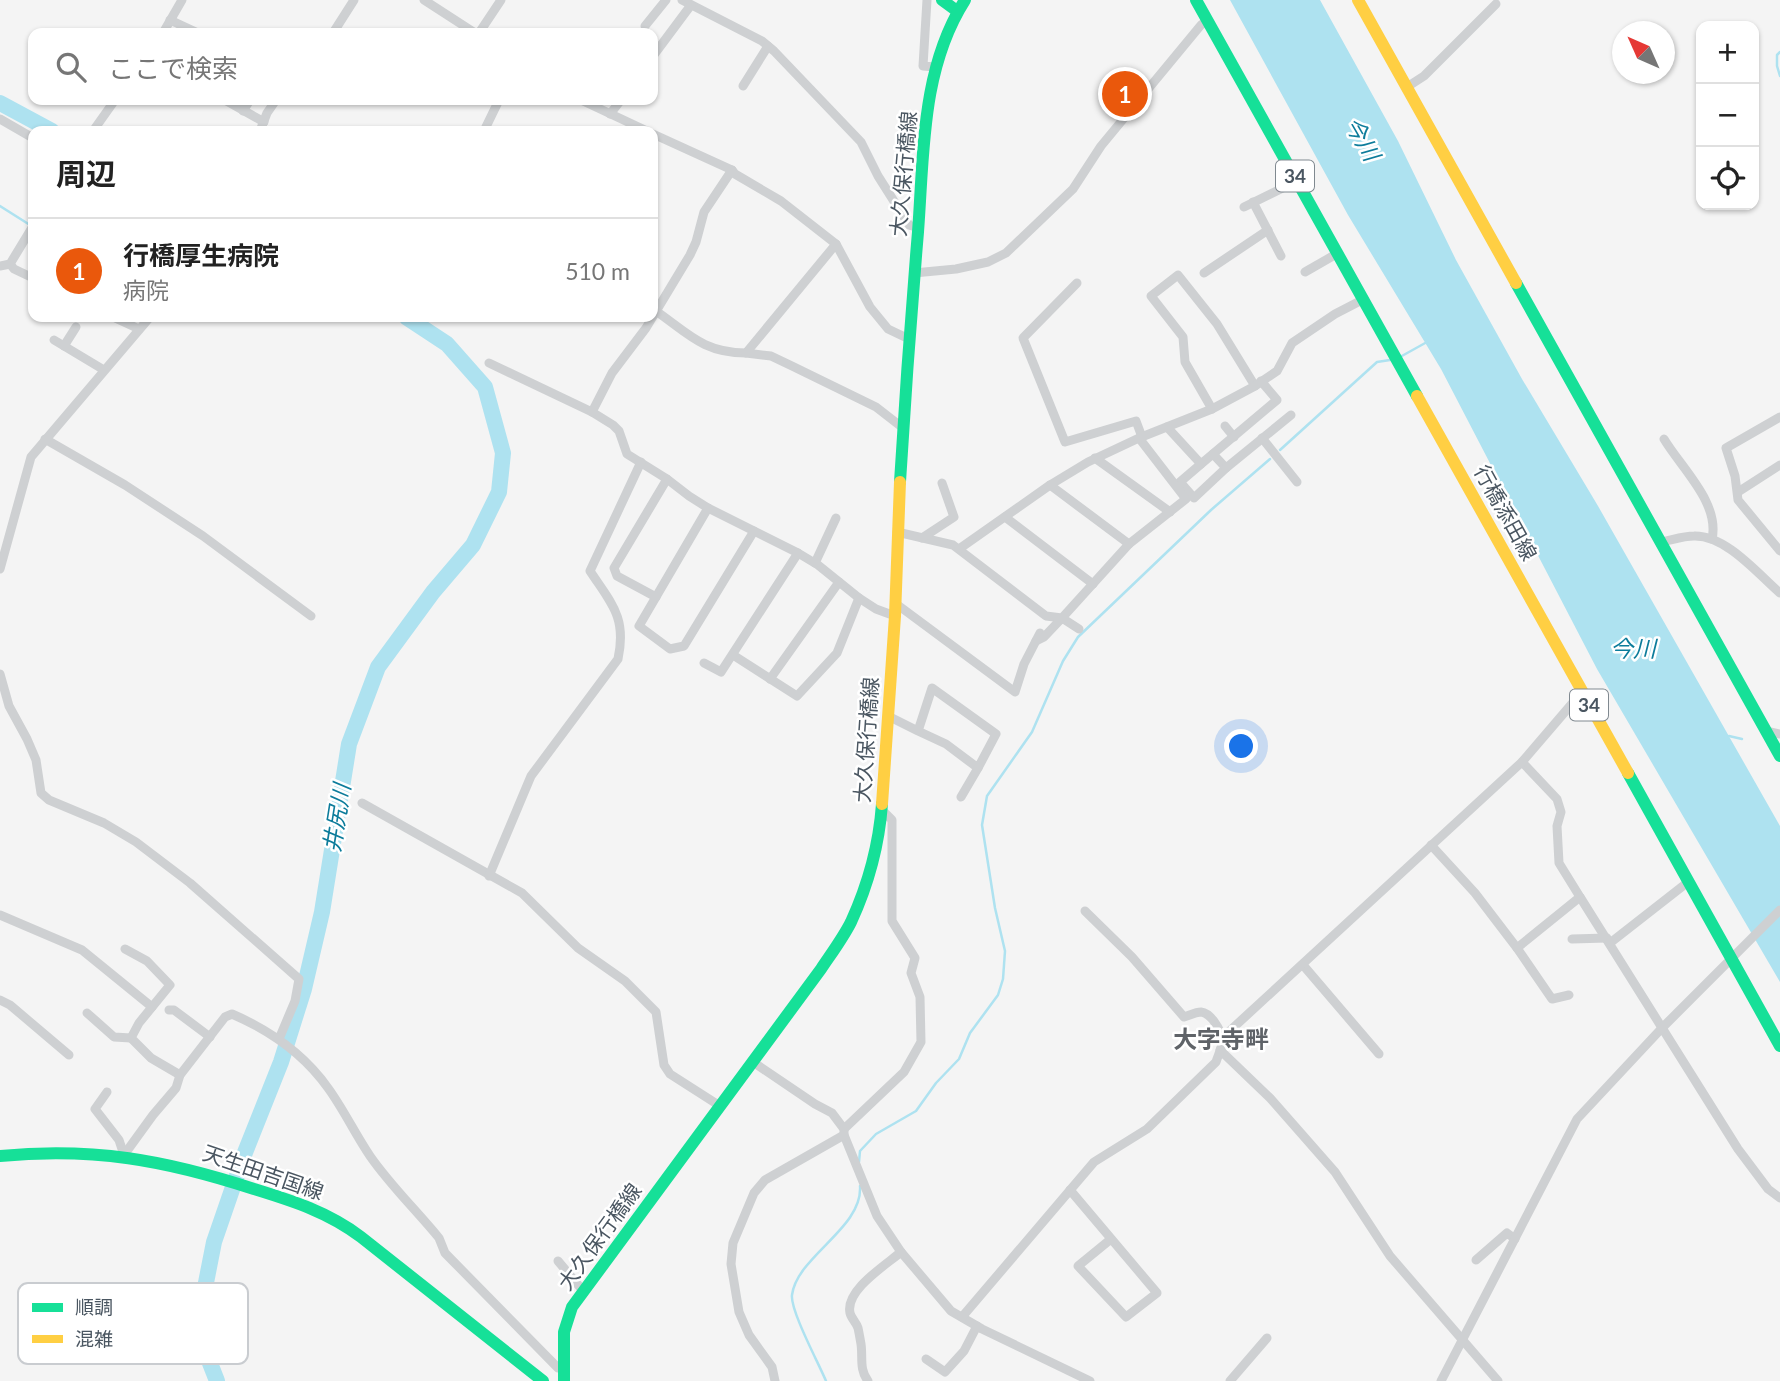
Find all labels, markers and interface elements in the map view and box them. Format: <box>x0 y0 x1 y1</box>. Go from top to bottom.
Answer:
north arrow <box>1612 21 1675 84</box>
map controls <box>1696 21 1759 210</box>
button: + <box>1696 21 1759 84</box>
search box <box>28 28 658 105</box>
icon: search <box>52 48 90 86</box>
text: ここで検索 <box>108 52 238 84</box>
pin: 1 <box>1102 68 1148 120</box>
button: − <box>1696 84 1759 147</box>
street label: 大久保行橋線 <box>885 110 920 238</box>
water label: 今川 <box>1339 112 1388 168</box>
button: locate <box>1696 147 1759 210</box>
text: 周辺 <box>56 155 116 191</box>
road number: 34 <box>1276 160 1314 192</box>
text: 行橋厚生病院 <box>123 239 279 271</box>
text: 1 <box>72 257 86 285</box>
text: 510 m <box>565 257 630 285</box>
text: 病院 <box>123 276 169 304</box>
street label: 行橋添田線 <box>1470 460 1543 564</box>
water label: 今川 <box>1610 634 1659 662</box>
street label: 大久保行橋線 <box>849 676 882 804</box>
road number: 34 <box>1570 690 1608 720</box>
your location <box>1224 729 1258 763</box>
water label: 井尻川 <box>317 779 356 854</box>
district label: 大字寺畔 <box>1173 1024 1269 1053</box>
street label: 天生田吉国線 <box>200 1139 327 1204</box>
street label: 大久保行橋線 <box>552 1178 646 1294</box>
legend <box>18 1283 248 1364</box>
text: 順調 <box>75 1295 113 1318</box>
text: 混雑 <box>75 1327 113 1350</box>

